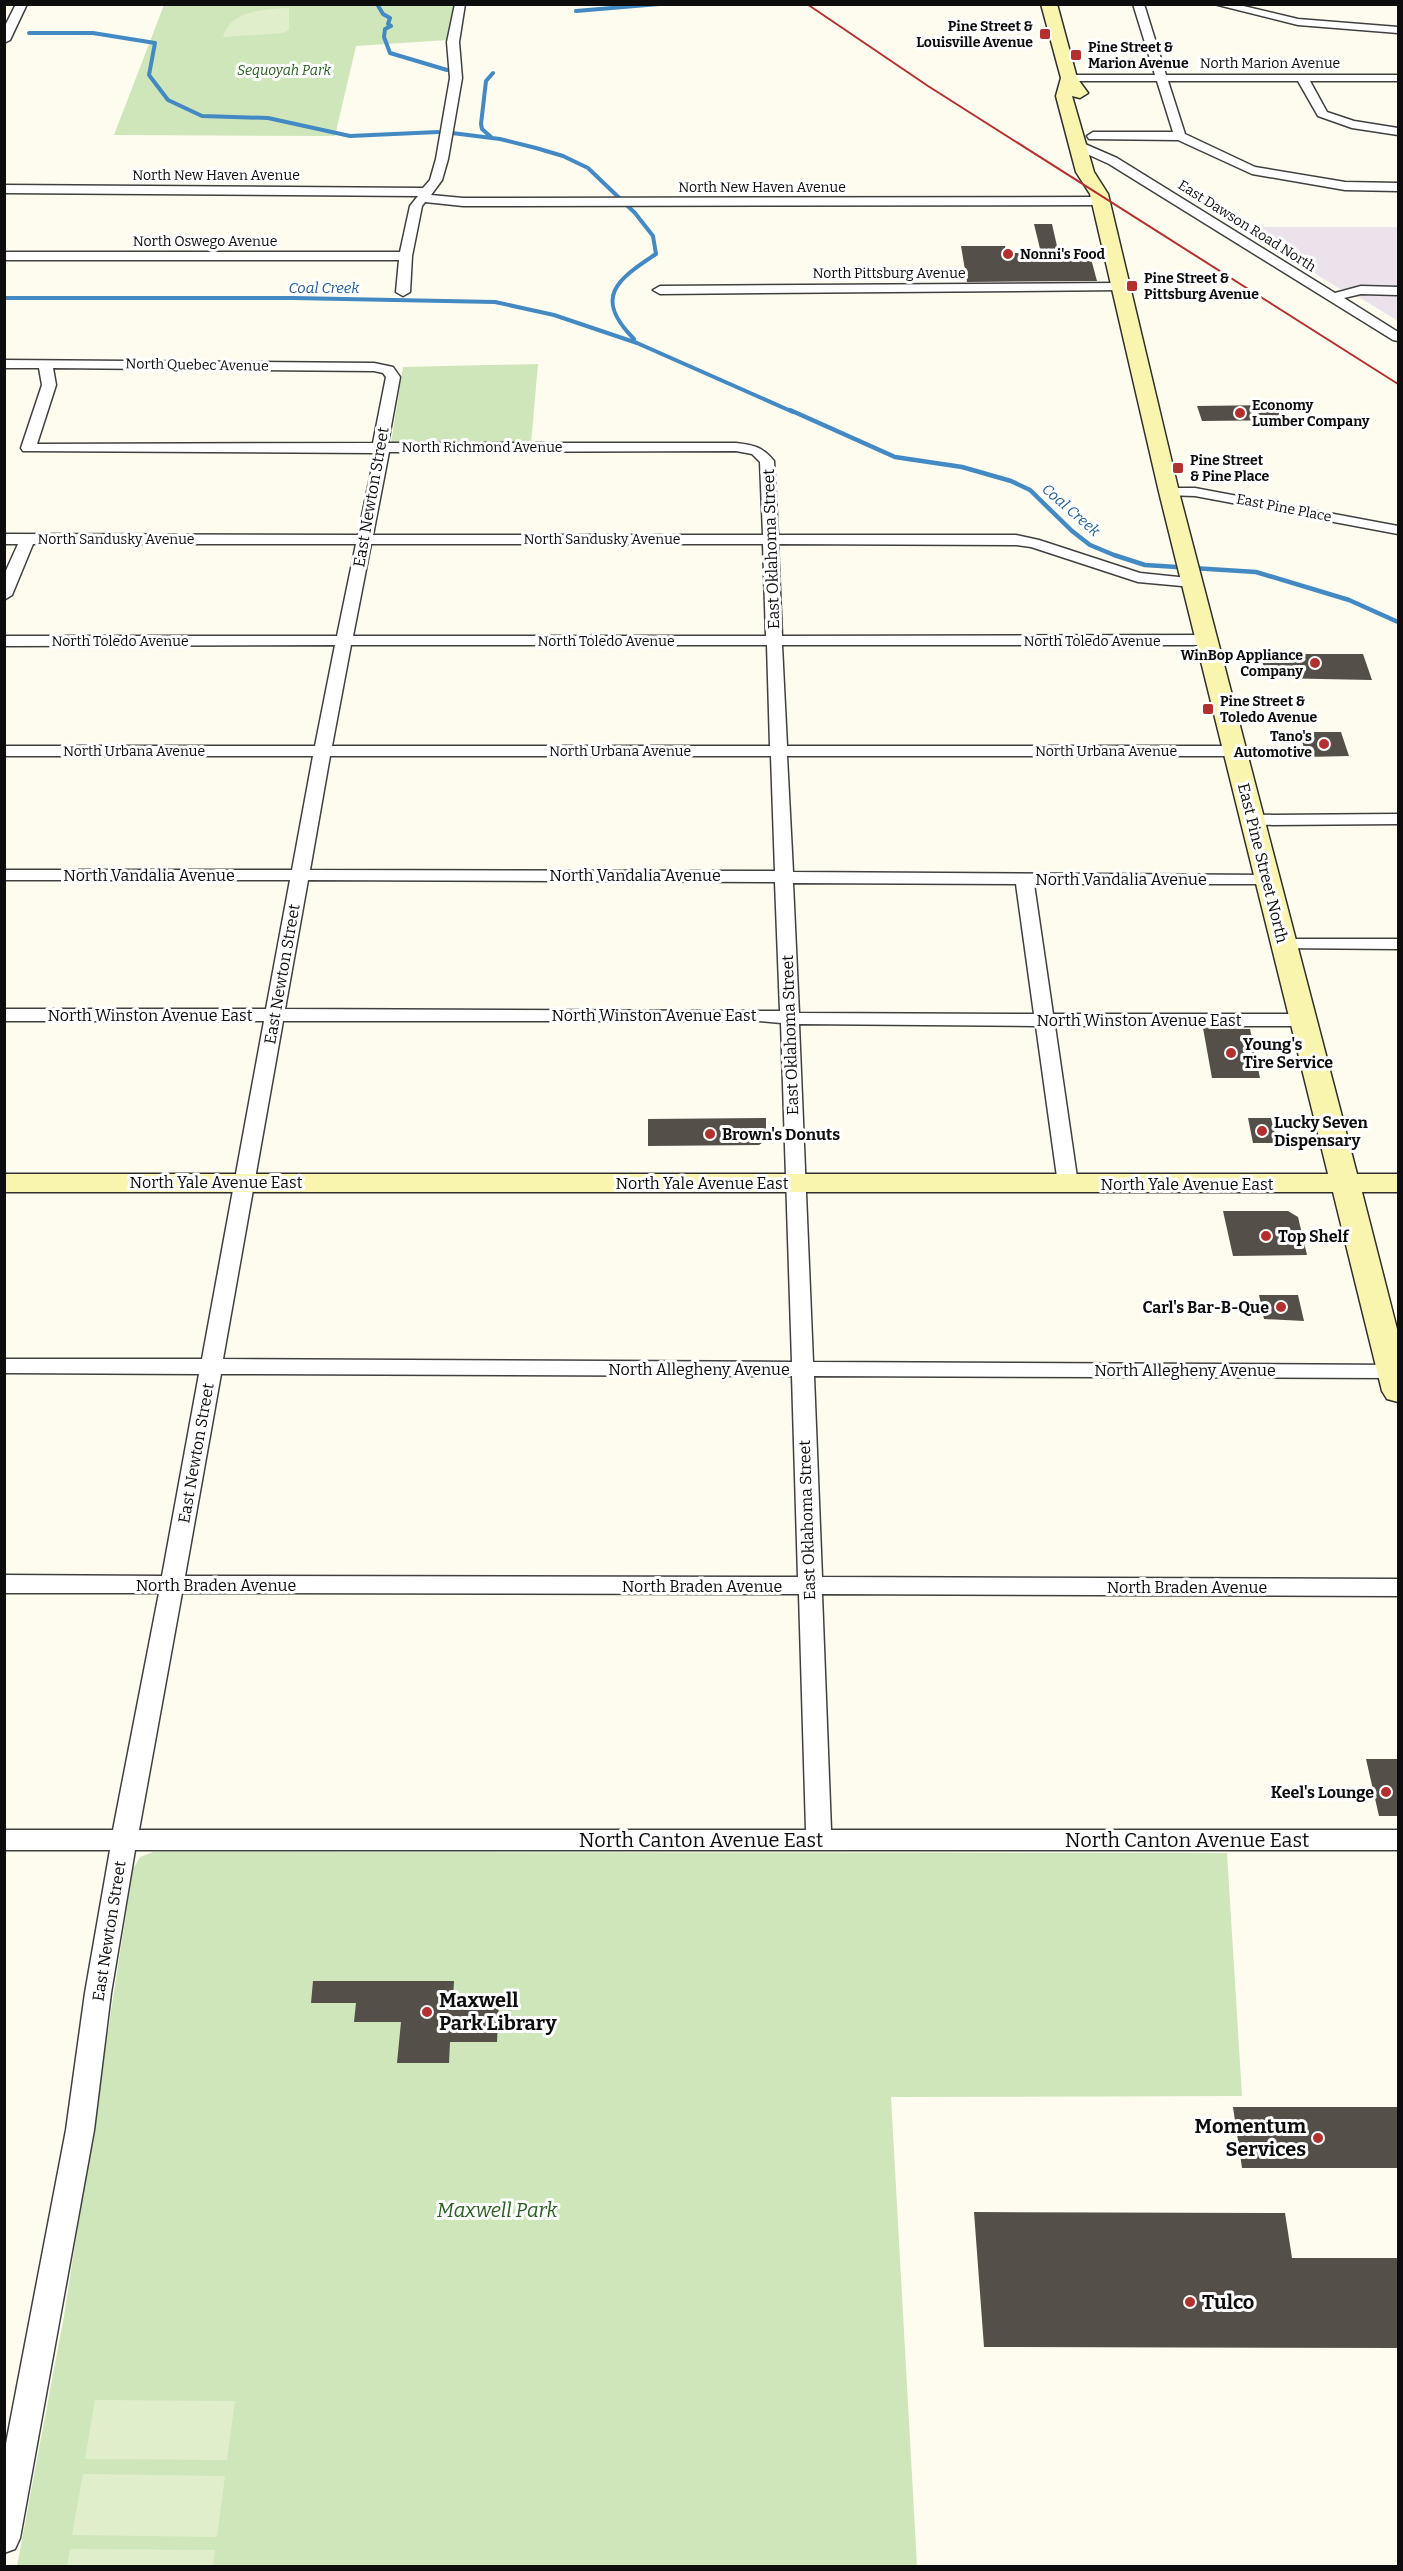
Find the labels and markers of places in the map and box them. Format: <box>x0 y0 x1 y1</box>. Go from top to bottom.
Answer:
place label: Pine Street & Louisville Avenue <box>916 18 1034 51</box>
marker: Pine Street & Louisville Avenue <box>1038 27 1052 41</box>
place label: Pine Street & Marion Avenue <box>1088 39 1189 72</box>
marker: Pine Street & Marion Avenue <box>1069 48 1083 62</box>
place label: Nonni's Food <box>1020 246 1106 263</box>
marker: Nonni's Food <box>1001 247 1015 261</box>
place label: Pine Street & Pittsburg Avenue <box>1144 270 1259 303</box>
marker: Pine Street & Pittsburg Avenue <box>1125 279 1139 293</box>
place label: Economy Lumber Company <box>1252 397 1370 430</box>
marker: Economy Lumber Company <box>1233 406 1247 420</box>
place label: Pine Street & Pine Place <box>1190 452 1270 485</box>
marker: Pine Street & Pine Place <box>1171 461 1185 475</box>
place label: WinBop Appliance Company <box>1181 647 1303 680</box>
marker: WinBop Appliance Company <box>1308 656 1322 670</box>
place label: Pine Street & Toledo Avenue <box>1220 693 1318 726</box>
marker: Pine Street & Toledo Avenue <box>1201 702 1215 716</box>
place label: Tano's Automotive <box>1234 728 1312 761</box>
marker: Tano's Automotive <box>1317 737 1331 751</box>
place label: Young's Tire Service <box>1243 1035 1333 1072</box>
marker: Young's Tire Service <box>1224 1046 1238 1060</box>
place label: Lucky Seven Dispensary <box>1274 1113 1369 1150</box>
marker: Lucky Seven Dispensary <box>1255 1124 1269 1138</box>
place label: Brown's Donuts <box>722 1125 840 1144</box>
marker: Brown's Donuts <box>703 1127 717 1141</box>
place label: Top Shelf <box>1278 1227 1349 1246</box>
marker: Top Shelf <box>1259 1229 1273 1243</box>
place label: Carl's Bar-B-Que <box>1142 1298 1269 1317</box>
marker: Carl's Bar-B-Que <box>1274 1300 1288 1314</box>
place label: Keel's Lounge <box>1271 1783 1374 1802</box>
marker: Keel's Lounge <box>1379 1785 1393 1799</box>
place label: Maxwell Park Library <box>439 1988 557 2035</box>
marker: Maxwell Park Library <box>420 2005 434 2019</box>
place label: Momentum Services <box>1195 2114 1306 2161</box>
marker: Momentum Services <box>1311 2131 1325 2145</box>
place label: Tulco <box>1202 2290 1254 2314</box>
marker: Tulco <box>1183 2295 1197 2309</box>

